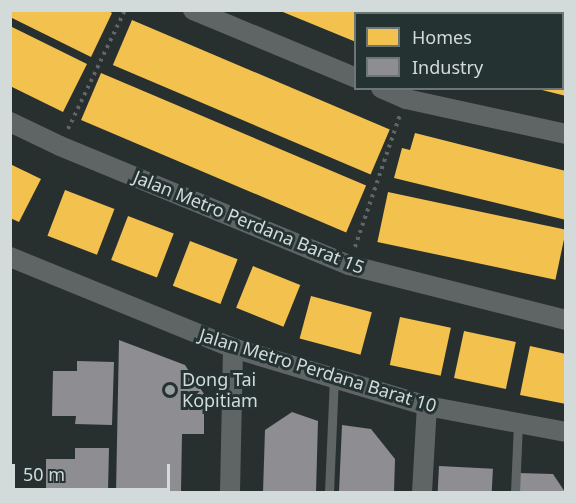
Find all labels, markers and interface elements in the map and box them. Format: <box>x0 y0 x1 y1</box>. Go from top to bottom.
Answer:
legend <box>354 12 564 90</box>
text: Homes <box>412 25 472 49</box>
text: Industry <box>412 55 483 79</box>
street label: Jalan Metro Perdana Barat 15 <box>130 166 368 278</box>
street label: Jalan Metro Perdana Barat 10 <box>197 324 439 416</box>
place label: Dong Tai Kopitiam <box>182 369 258 412</box>
marker: Dong Tai Kopitiam <box>163 383 177 397</box>
scale bar <box>15 452 172 490</box>
text: 50 m <box>23 462 65 486</box>

